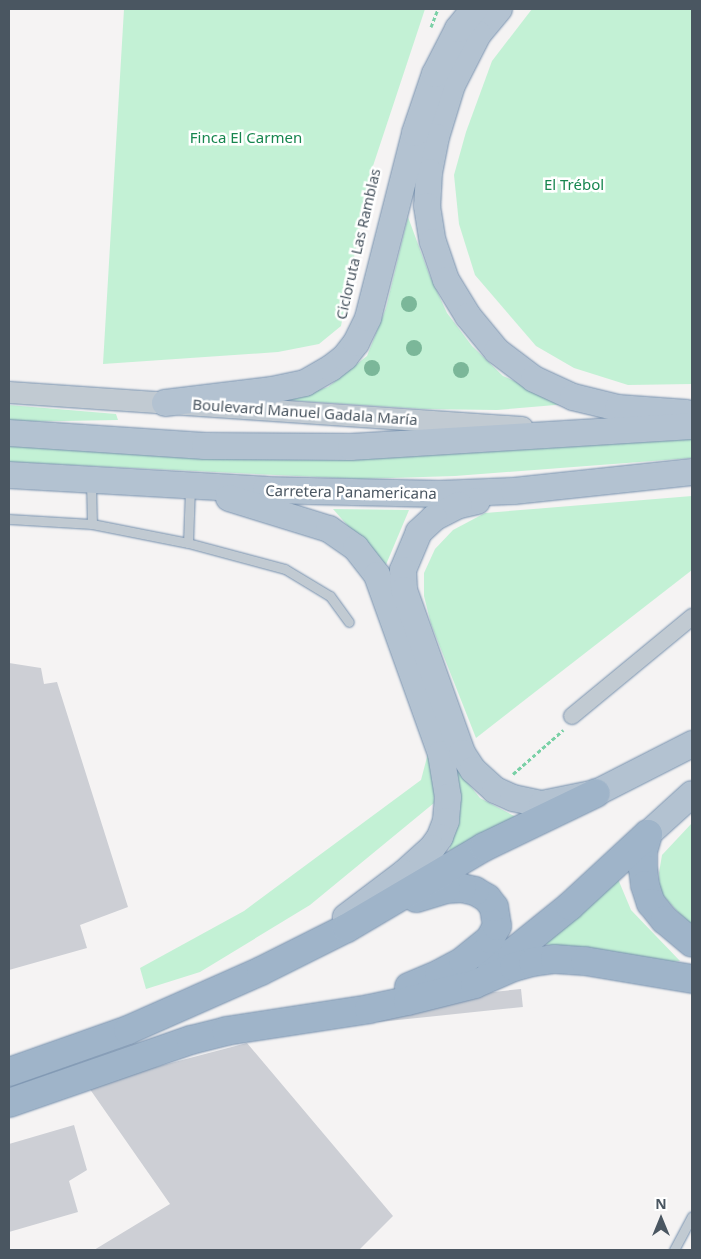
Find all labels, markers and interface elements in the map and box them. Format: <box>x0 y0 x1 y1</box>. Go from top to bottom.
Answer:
park label: Finca El Carmen <box>190 129 302 147</box>
street label: Cicloruta Las Ramblas <box>332 167 384 321</box>
park label: El Trébol <box>544 176 604 194</box>
street label: Boulevard Manuel Gadala María <box>192 395 418 429</box>
street label: Carretera Panamericana <box>265 482 437 502</box>
north arrow <box>636 1194 686 1244</box>
text: N <box>655 1194 667 1213</box>

